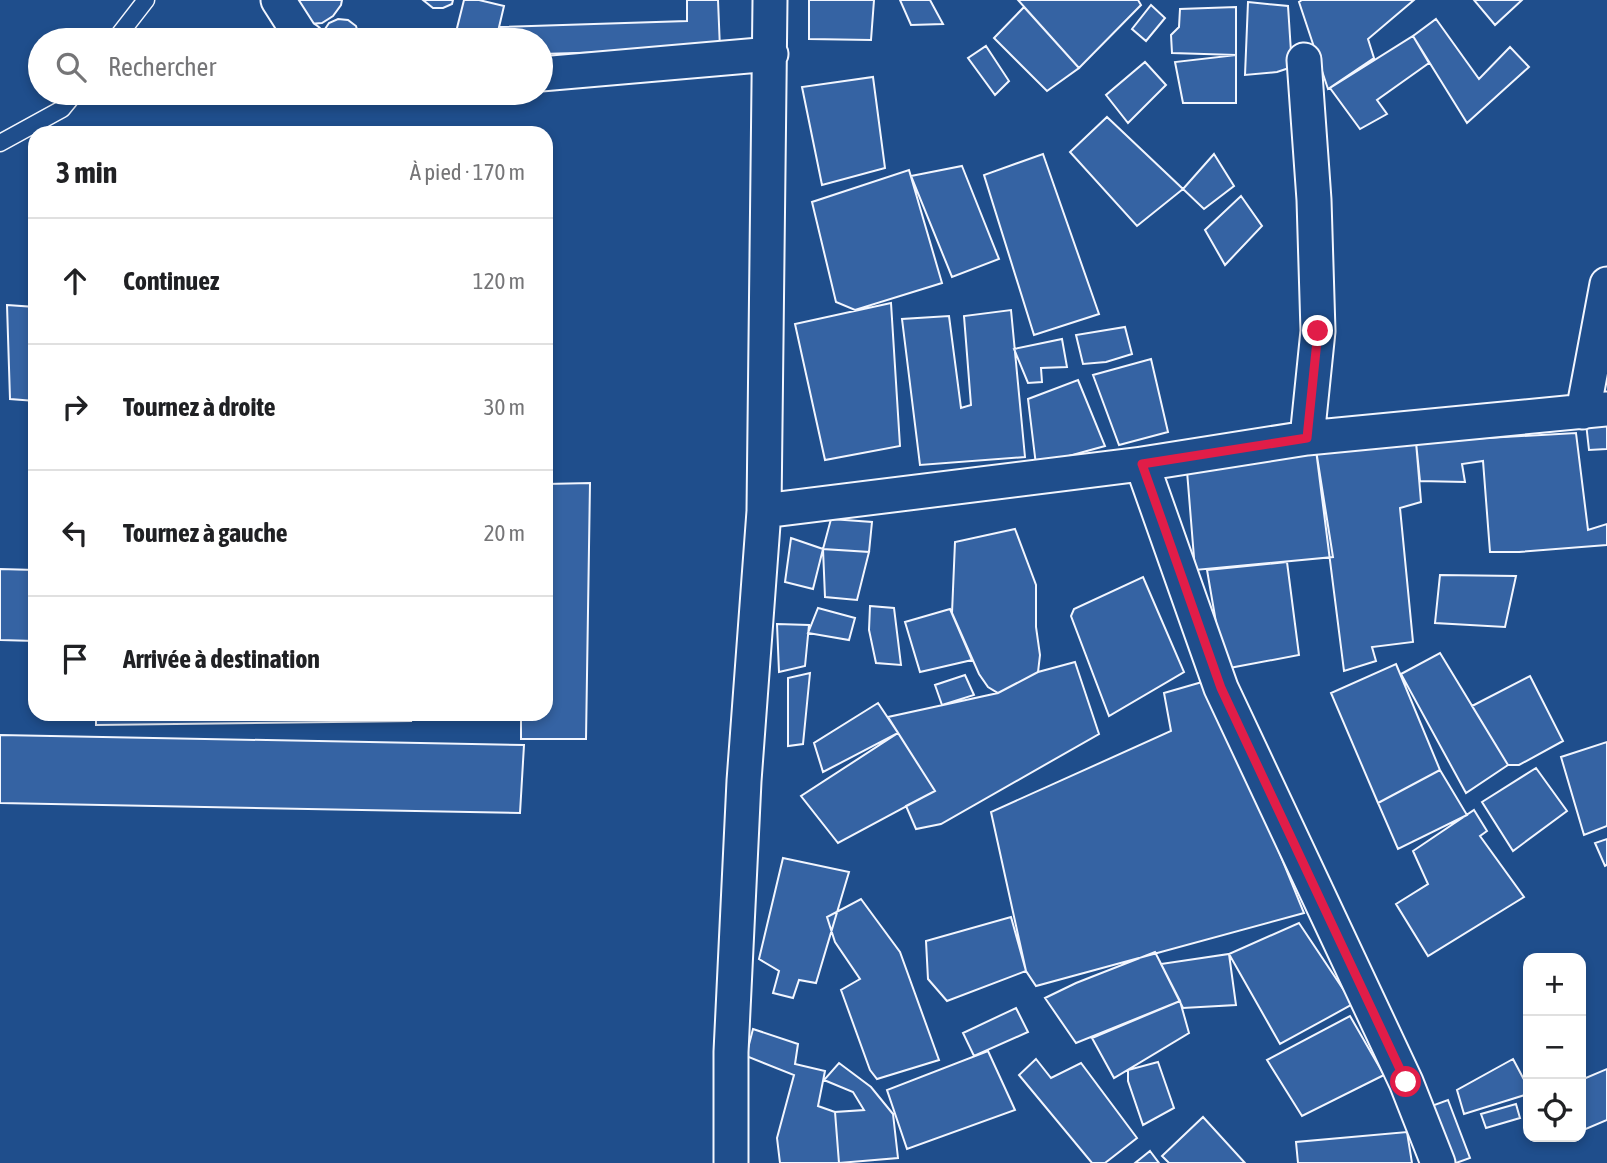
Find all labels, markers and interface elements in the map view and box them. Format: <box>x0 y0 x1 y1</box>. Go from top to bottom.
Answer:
search box <box>28 28 553 105</box>
icon: search <box>52 48 90 86</box>
text: Rechercher <box>108 52 216 82</box>
text: 3 min <box>56 155 117 189</box>
text: À pied · 170 m <box>410 159 525 185</box>
icon: ahead <box>56 262 94 300</box>
text: Continuez <box>123 266 219 296</box>
text: 120 m <box>473 268 525 294</box>
route end <box>1302 315 1333 346</box>
icon: right <box>56 388 94 426</box>
text: Tournez à droite <box>123 392 276 422</box>
text: 30 m <box>484 394 525 420</box>
icon: left <box>56 514 94 552</box>
text: Tournez à gauche <box>123 518 288 548</box>
text: 20 m <box>484 520 525 546</box>
icon: arrive <box>56 640 94 678</box>
text: Arrivée à destination <box>123 644 320 674</box>
map controls <box>1523 953 1586 1142</box>
button: + <box>1523 953 1586 1016</box>
button: − <box>1523 1016 1586 1079</box>
route start <box>1390 1066 1421 1097</box>
button: locate <box>1523 1079 1586 1142</box>

